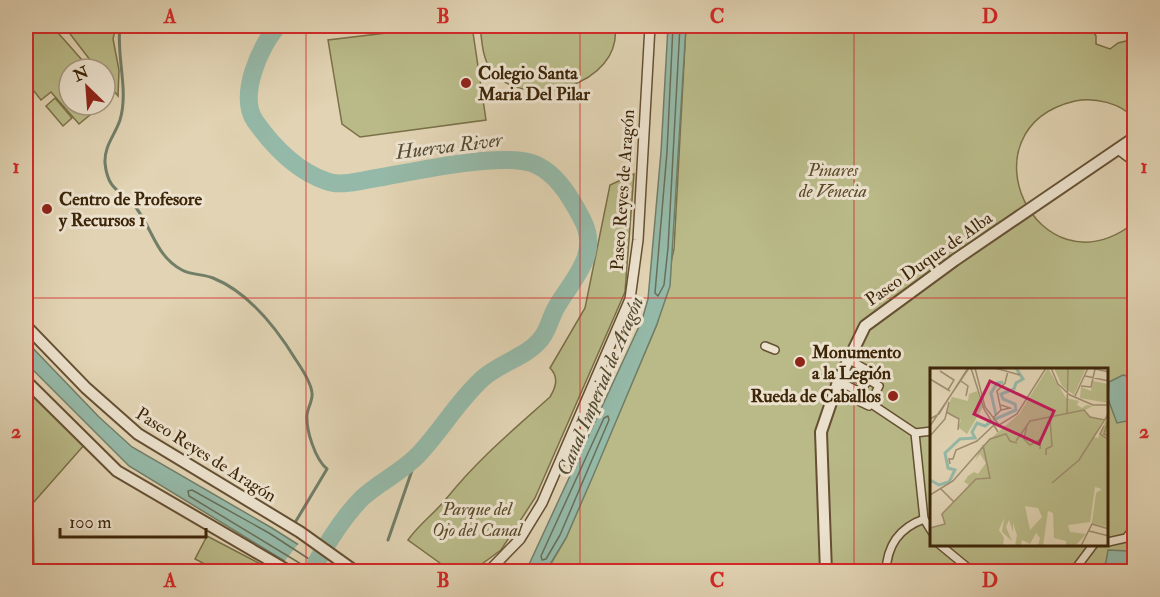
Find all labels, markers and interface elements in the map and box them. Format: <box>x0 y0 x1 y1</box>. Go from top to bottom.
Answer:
text: A <box>163 4 177 29</box>
text: B <box>436 4 450 29</box>
text: C <box>710 4 724 29</box>
text: D <box>982 4 998 29</box>
north arrow <box>57 57 117 117</box>
text: N <box>69 62 92 87</box>
place label: Colegio Santa Maria Del Pilar <box>477 62 590 106</box>
marker: Colegio Santa Maria Del Pilar <box>459 76 473 90</box>
street label: Paseo Reyes de Aragón <box>606 109 640 271</box>
water label: Huerva River <box>393 127 505 165</box>
text: 1 <box>12 154 20 179</box>
text: 1 <box>1140 154 1148 179</box>
park label: Pinares de Venecia <box>798 159 867 203</box>
place label: Centro de Profesore y Recursos 1 <box>58 188 202 232</box>
marker: Centro de Profesore y Recursos 1 <box>40 202 54 216</box>
street label: Paseo Duque de Alba <box>861 206 997 311</box>
water label: Canal Imperial de Aragón <box>551 293 649 479</box>
place label: Monumento a la Legión <box>811 341 902 385</box>
marker: Monumento a la Legión <box>793 355 807 369</box>
inset map <box>930 368 1109 546</box>
place label: Rueda de Caballos <box>751 385 881 408</box>
marker: Rueda de Caballos <box>886 389 900 403</box>
street label: Paseo Reyes de Aragón <box>131 402 281 508</box>
text: 2 <box>11 419 21 444</box>
text: 2 <box>1139 419 1149 444</box>
park label: Parque del Ojo del Canal <box>432 498 524 542</box>
scale bar <box>60 501 206 539</box>
text: 100 m <box>69 511 112 534</box>
text: A <box>163 568 177 593</box>
text: B <box>436 568 450 593</box>
text: C <box>710 568 724 593</box>
text: D <box>982 568 998 593</box>

